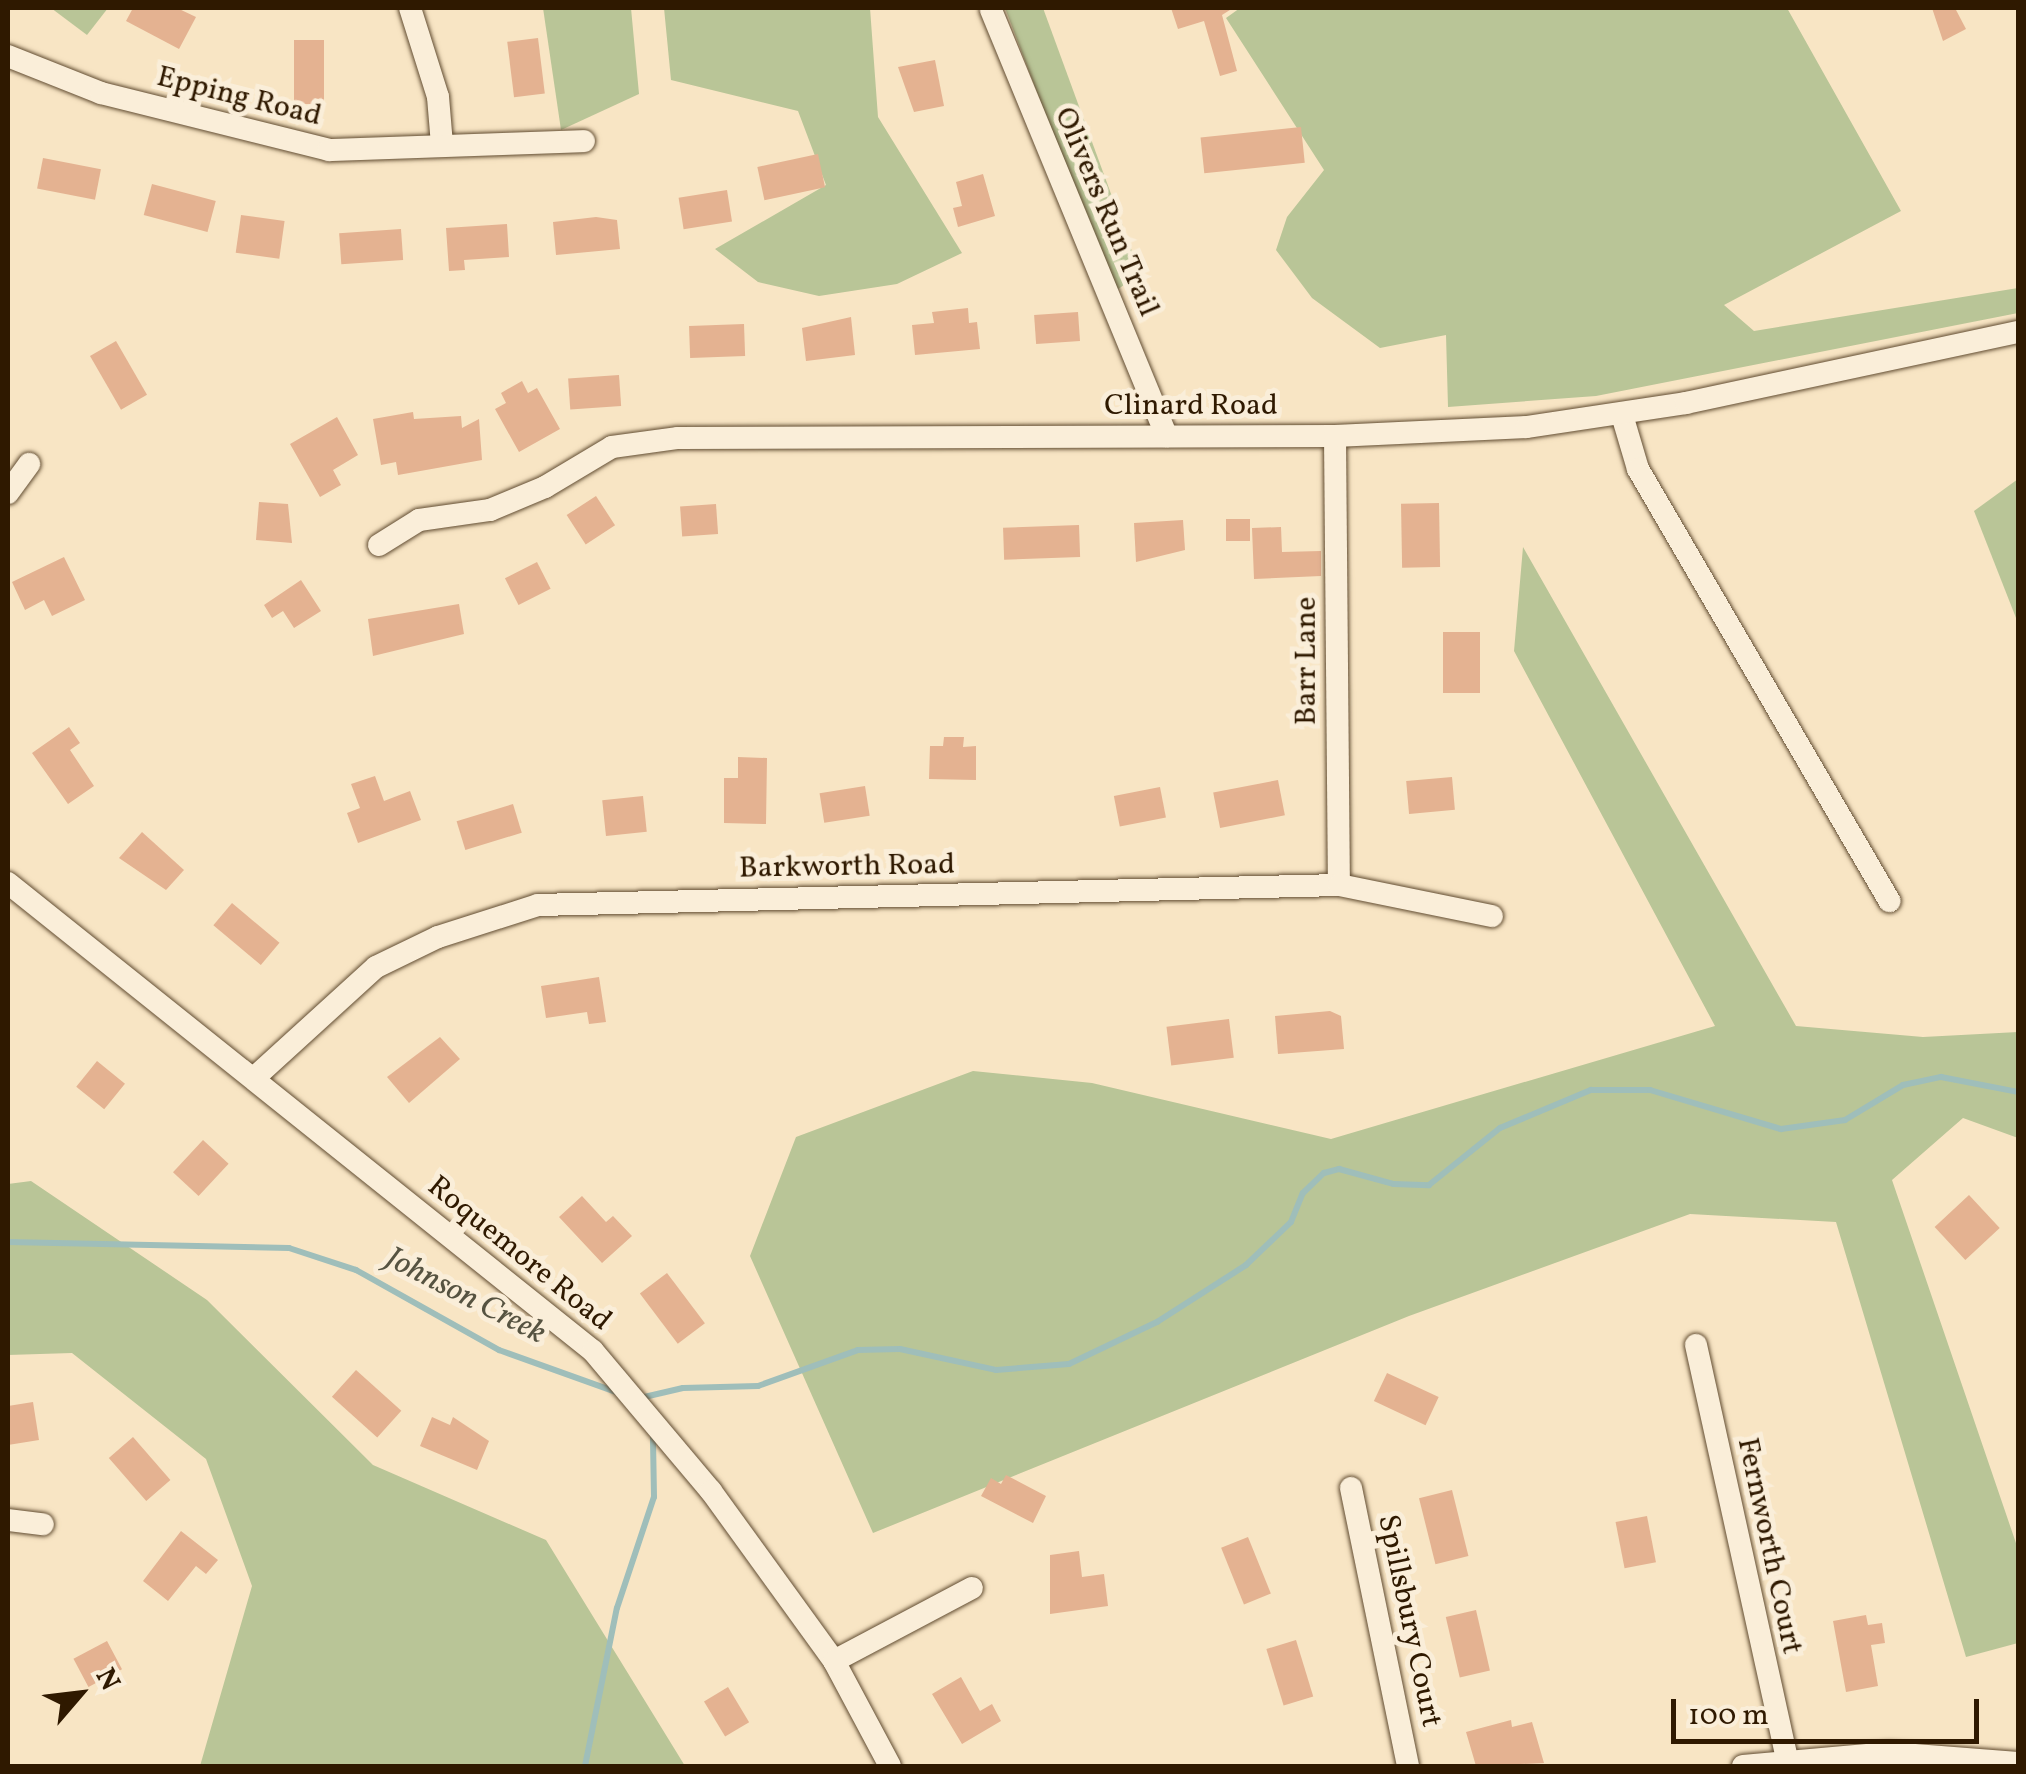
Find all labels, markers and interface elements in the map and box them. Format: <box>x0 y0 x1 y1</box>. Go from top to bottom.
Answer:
street label: Epping Road <box>153 59 325 135</box>
street label: Olivers Run Trail <box>1046 102 1166 322</box>
street label: Clinard Road <box>1104 388 1278 424</box>
street label: Barr Lane <box>1289 597 1325 725</box>
street label: Barkworth Road <box>739 847 955 887</box>
street label: Roquemore Road <box>420 1169 618 1339</box>
water label: Johnson Creek <box>378 1240 552 1354</box>
street label: Fernworth Court <box>1728 1435 1810 1657</box>
street label: Spillsbury Court <box>1369 1511 1449 1731</box>
north arrow <box>30 1644 130 1744</box>
text: N <box>85 1662 129 1698</box>
scale bar <box>1676 1679 1984 1741</box>
text: 100 m <box>1688 1695 1769 1737</box>

